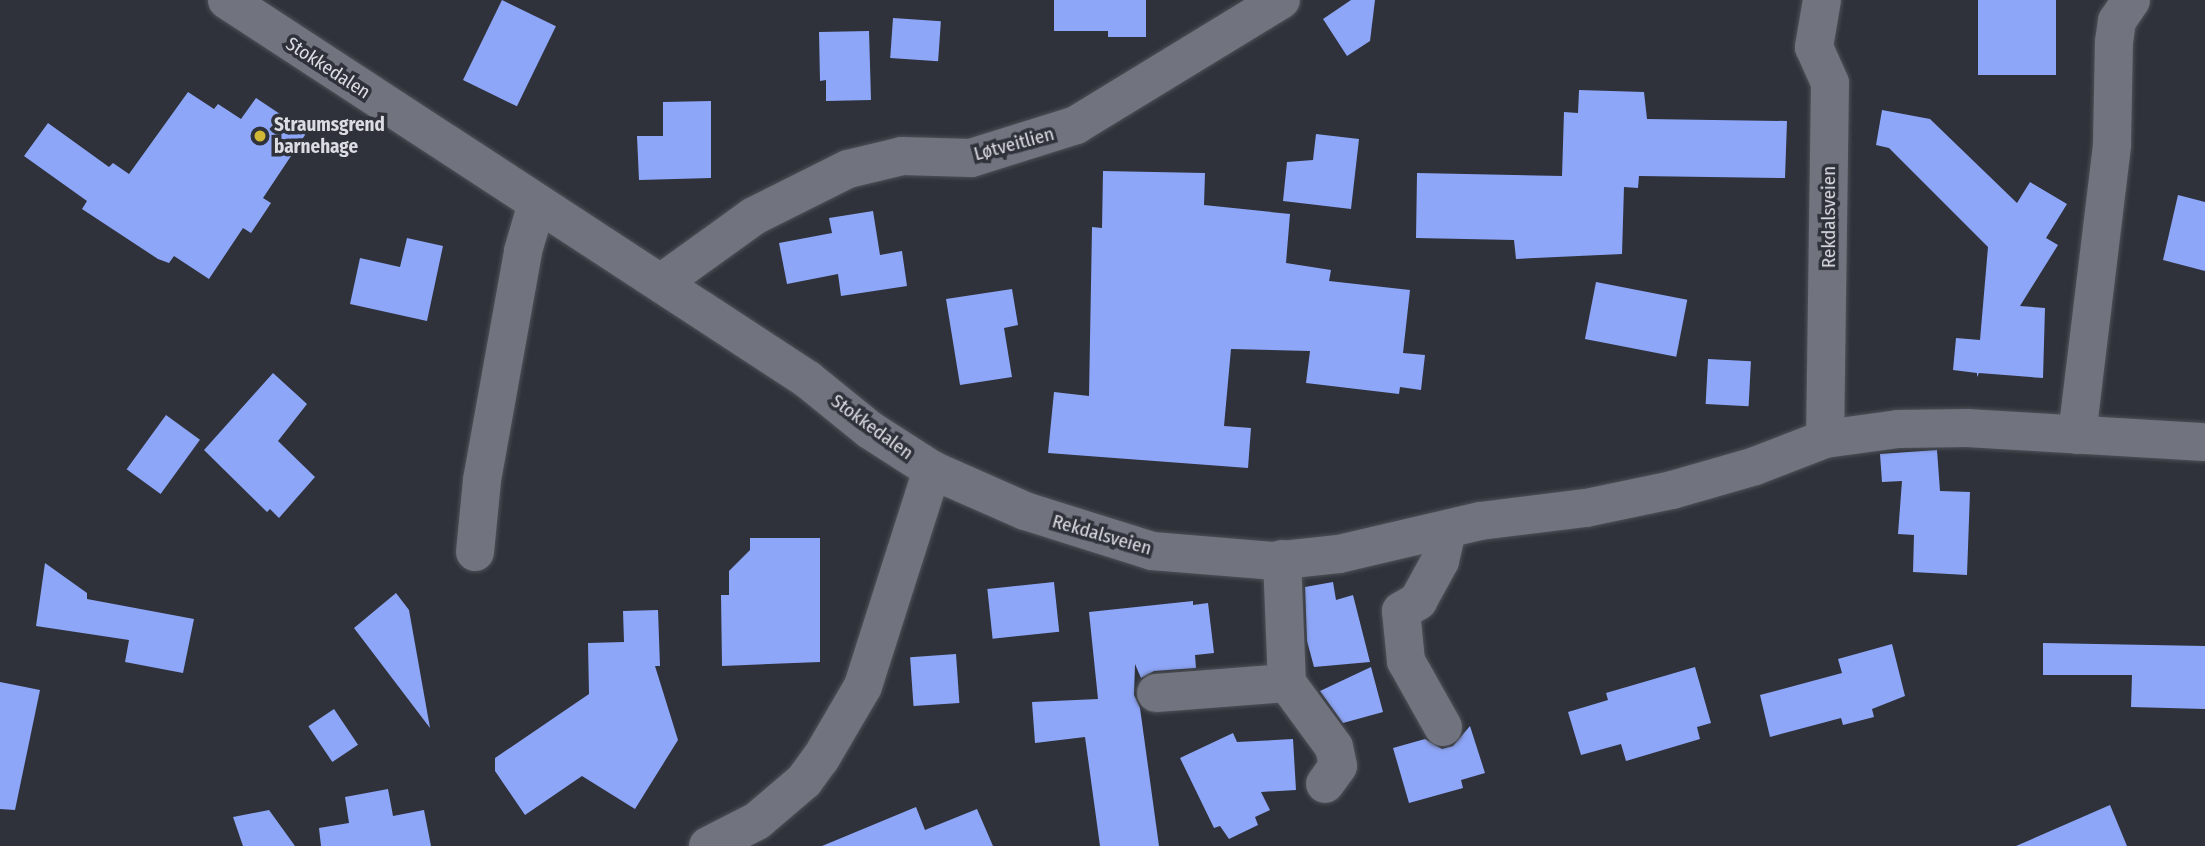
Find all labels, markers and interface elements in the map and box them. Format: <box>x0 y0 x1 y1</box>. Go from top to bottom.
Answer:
street label: Stokkedalen <box>282 32 374 104</box>
place label: Straumsgrend barnehage <box>274 114 385 158</box>
street label: Løtveitlien <box>971 122 1057 166</box>
marker: Straumsgrend barnehage <box>252 128 268 144</box>
street label: Rekdalsveien <box>1818 166 1840 268</box>
street label: Stokkedalen <box>827 390 917 464</box>
street label: Rekdalsveien <box>1050 510 1154 560</box>

